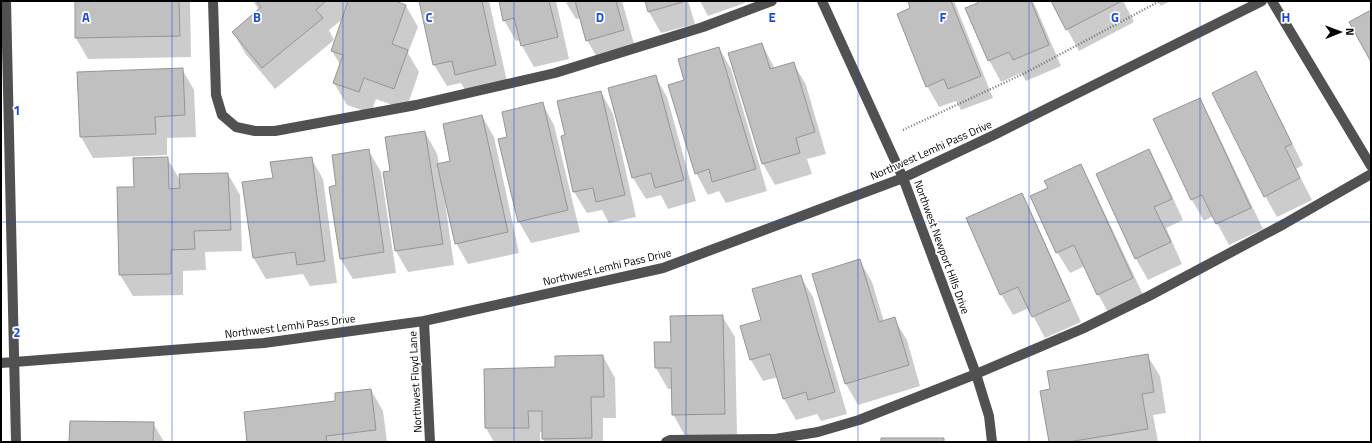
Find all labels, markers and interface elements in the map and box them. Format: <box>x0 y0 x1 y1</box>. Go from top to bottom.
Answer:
text: A <box>82 7 90 27</box>
text: B <box>253 7 261 27</box>
text: C <box>425 7 433 27</box>
text: D <box>596 7 604 27</box>
text: E <box>768 7 776 27</box>
text: F <box>940 7 947 27</box>
text: G <box>1111 7 1119 27</box>
text: H <box>1282 7 1290 27</box>
north arrow <box>1320 12 1360 52</box>
text: N <box>1342 28 1358 36</box>
text: 1 <box>13 100 21 120</box>
street label: Northwest Lemhi Pass Drive <box>868 116 995 184</box>
street label: Northwest Newport Hills Drive <box>910 178 974 317</box>
street label: Northwest Lemhi Pass Drive <box>541 244 673 290</box>
street label: Northwest Lemhi Pass Drive <box>224 310 357 342</box>
text: 2 <box>13 322 21 342</box>
street label: Northwest Floyd Lane <box>404 330 426 433</box>

